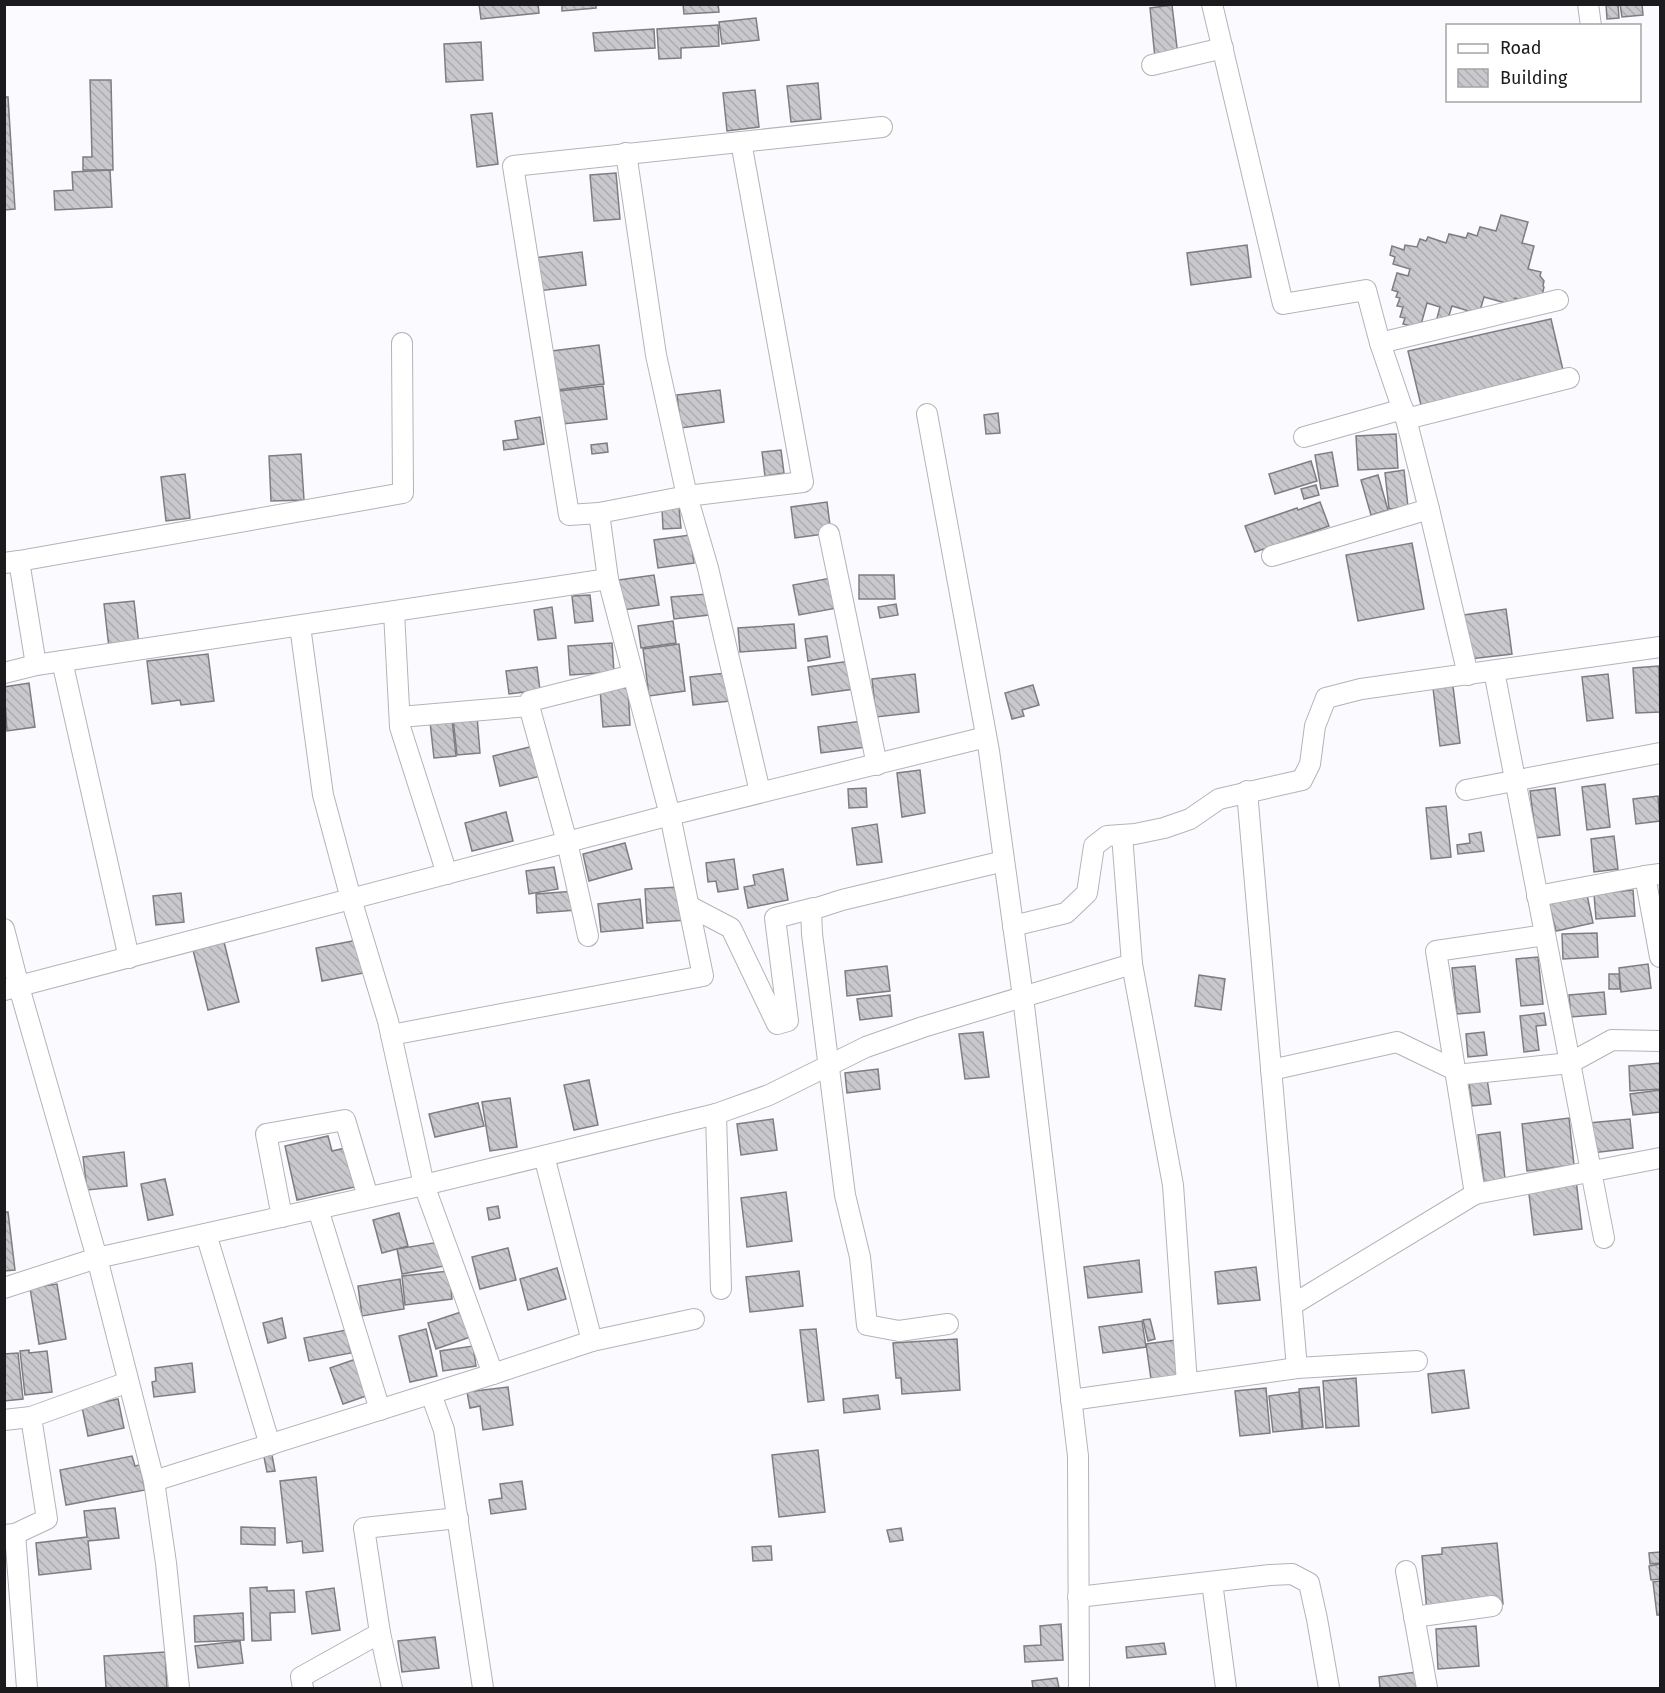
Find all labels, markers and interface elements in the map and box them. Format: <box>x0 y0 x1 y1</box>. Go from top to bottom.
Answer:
legend <box>1446 24 1641 102</box>
text: Road <box>1500 37 1542 59</box>
text: Building <box>1500 67 1568 89</box>

